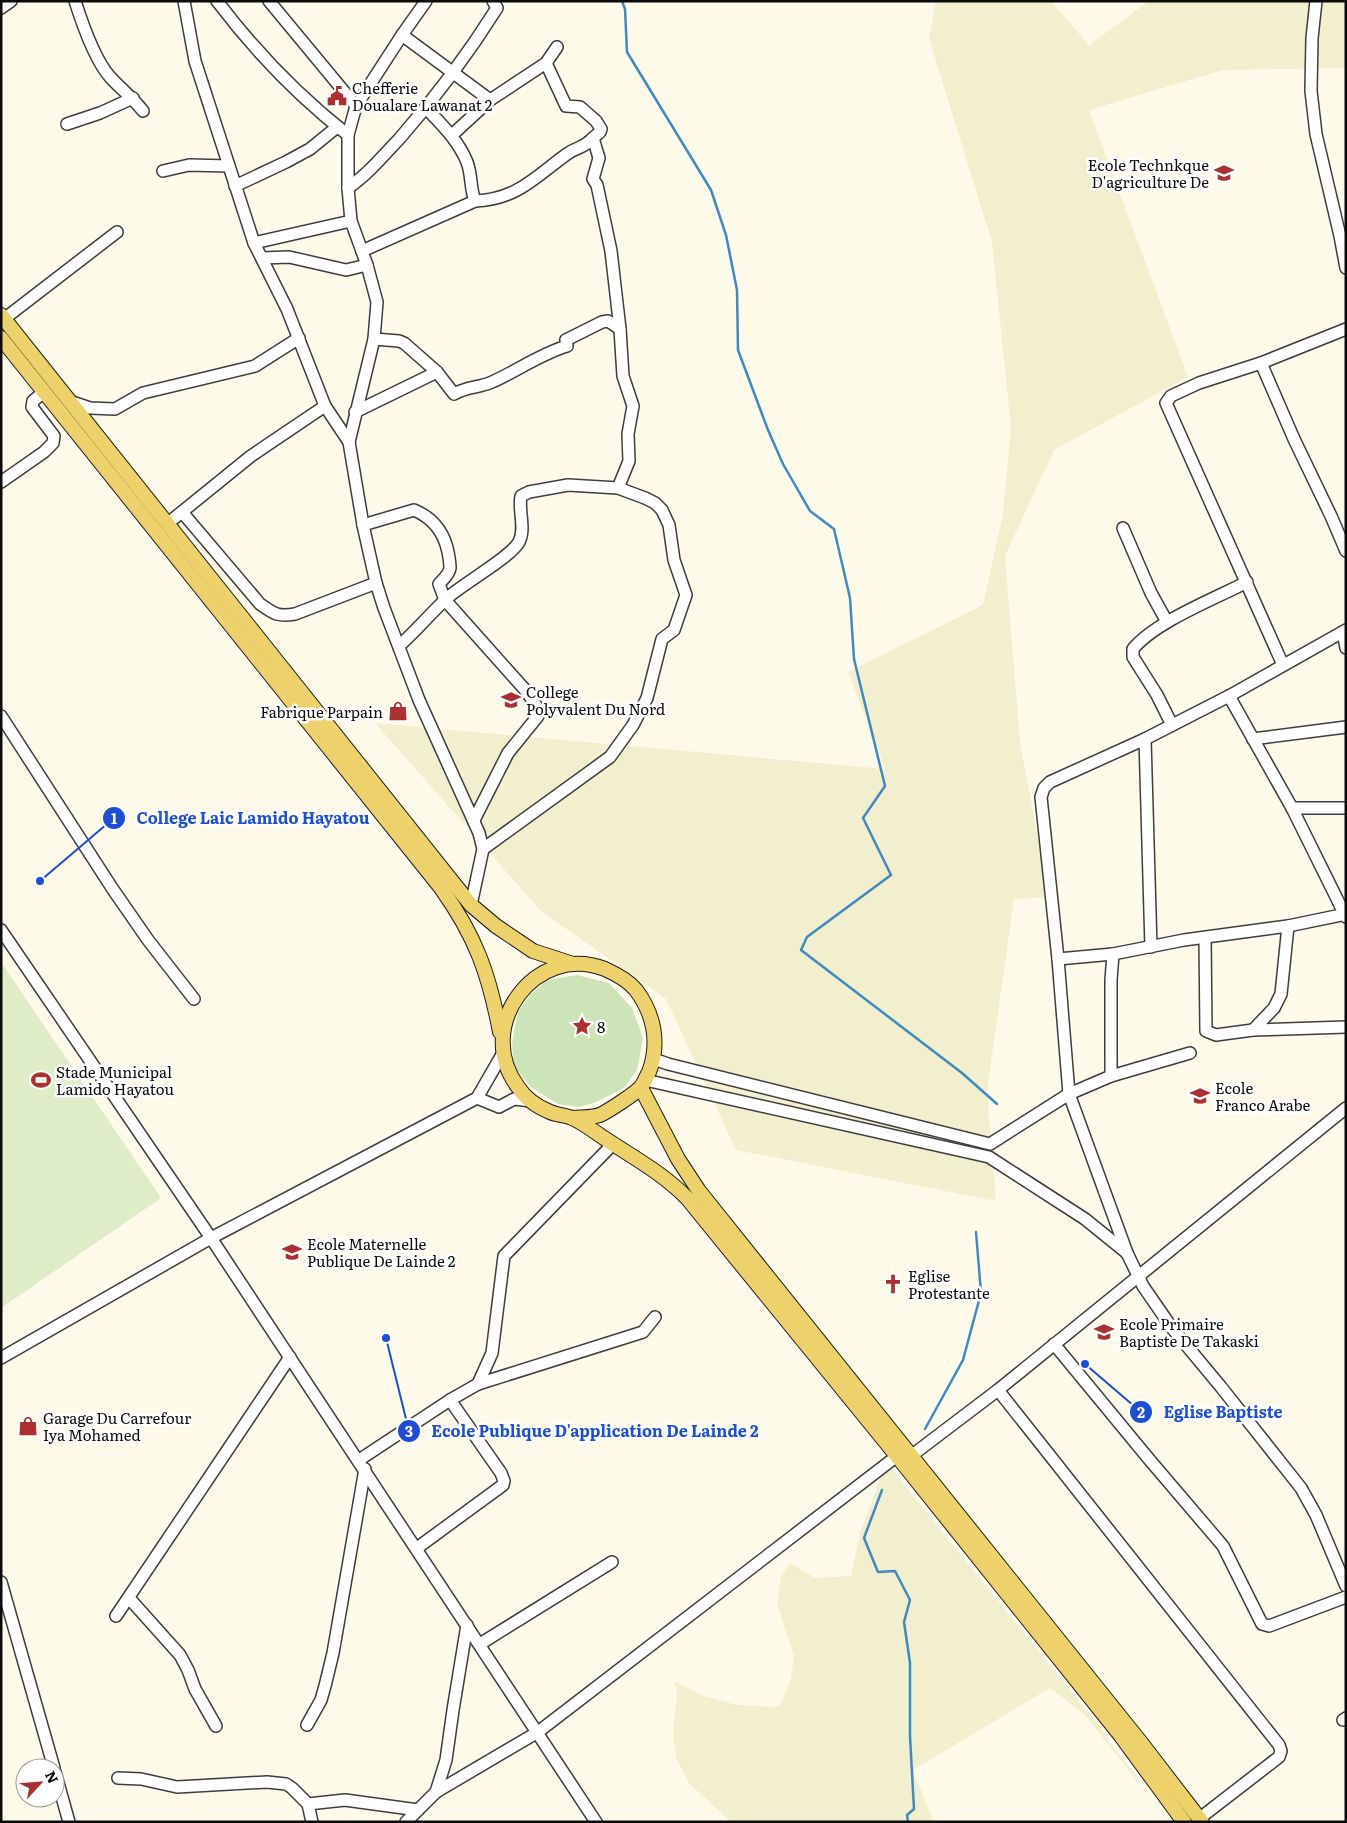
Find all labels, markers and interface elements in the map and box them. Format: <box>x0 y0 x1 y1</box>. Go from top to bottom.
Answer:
place label: Chefferie Doualare Lawanat 2 <box>352 76 493 116</box>
public building icon: Chefferie Doualare Lawanat 2 <box>326 85 348 107</box>
place label: Ecole Technkque D'agriculture De <box>1088 153 1209 193</box>
school or university icon: Ecole Technkque D'agriculture De <box>1213 162 1235 184</box>
place label: College Polyvalent Du Nord <box>526 680 665 720</box>
school or university icon: College Polyvalent Du Nord <box>500 689 522 711</box>
place label: Fabrique Parpain <box>260 700 383 723</box>
shop icon: Fabrique Parpain <box>387 700 409 722</box>
callout: College Laic Lamido Hayatou <box>102 803 380 834</box>
text: College Laic Lamido Hayatou <box>137 805 370 829</box>
text: 1 <box>111 806 117 829</box>
place icon: 8 <box>571 1015 593 1037</box>
place label: 8 <box>597 1015 605 1038</box>
place label: Stade Municipal Lamido Hayatou <box>56 1060 174 1100</box>
sports icon: Stade Municipal Lamido Hayatou <box>30 1069 52 1091</box>
place label: Ecole Franco Arabe <box>1215 1076 1311 1116</box>
school or university icon: Ecole Franco Arabe <box>1189 1085 1211 1107</box>
place label: Ecole Maternelle Publique De Lainde 2 <box>307 1232 456 1272</box>
school or university icon: Ecole Maternelle Publique De Lainde 2 <box>281 1241 303 1263</box>
place label: Eglise Protestante <box>908 1264 990 1304</box>
church icon: Eglise Protestante <box>882 1273 904 1295</box>
place label: Ecole Primaire Baptiste De Takaski <box>1119 1312 1259 1352</box>
school or university icon: Ecole Primaire Baptiste De Takaski <box>1093 1321 1115 1343</box>
callout: Eglise Baptiste <box>1129 1397 1293 1428</box>
text: Eglise Baptiste <box>1163 1399 1283 1423</box>
text: 2 <box>1137 1400 1145 1423</box>
place label: Garage Du Carrefour Iya Mohamed <box>43 1406 191 1446</box>
shop icon: Garage Du Carrefour Iya Mohamed <box>17 1415 39 1437</box>
callout: Ecole Publique D'application De Lainde 2 <box>396 1416 768 1447</box>
text: Ecole Publique D'application De Lainde 2 <box>431 1418 759 1442</box>
text: 3 <box>405 1419 413 1442</box>
north arrow <box>15 1758 65 1808</box>
text: N <box>41 1767 64 1787</box>

